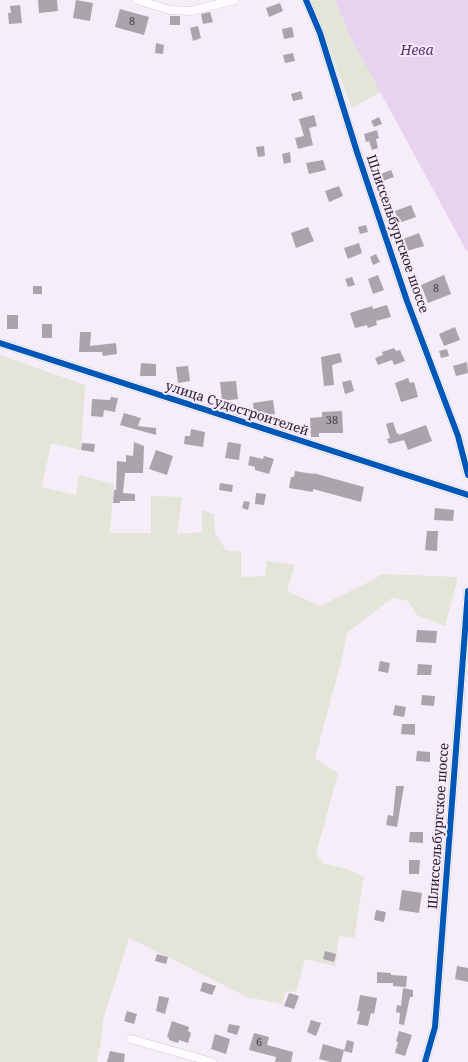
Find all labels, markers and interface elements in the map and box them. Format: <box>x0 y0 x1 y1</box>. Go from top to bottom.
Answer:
house number: 8 <box>129 15 135 29</box>
water label: Нева <box>400 43 434 59</box>
street label: Шлиссельбургское шоссе <box>363 153 431 315</box>
house number: 8 <box>433 282 439 296</box>
street label: улица Судостроителей <box>163 378 311 440</box>
house number: 38 <box>326 414 338 428</box>
street label: Шлиссельбургское шоссе <box>425 743 453 909</box>
house number: 6 <box>256 1036 262 1050</box>

